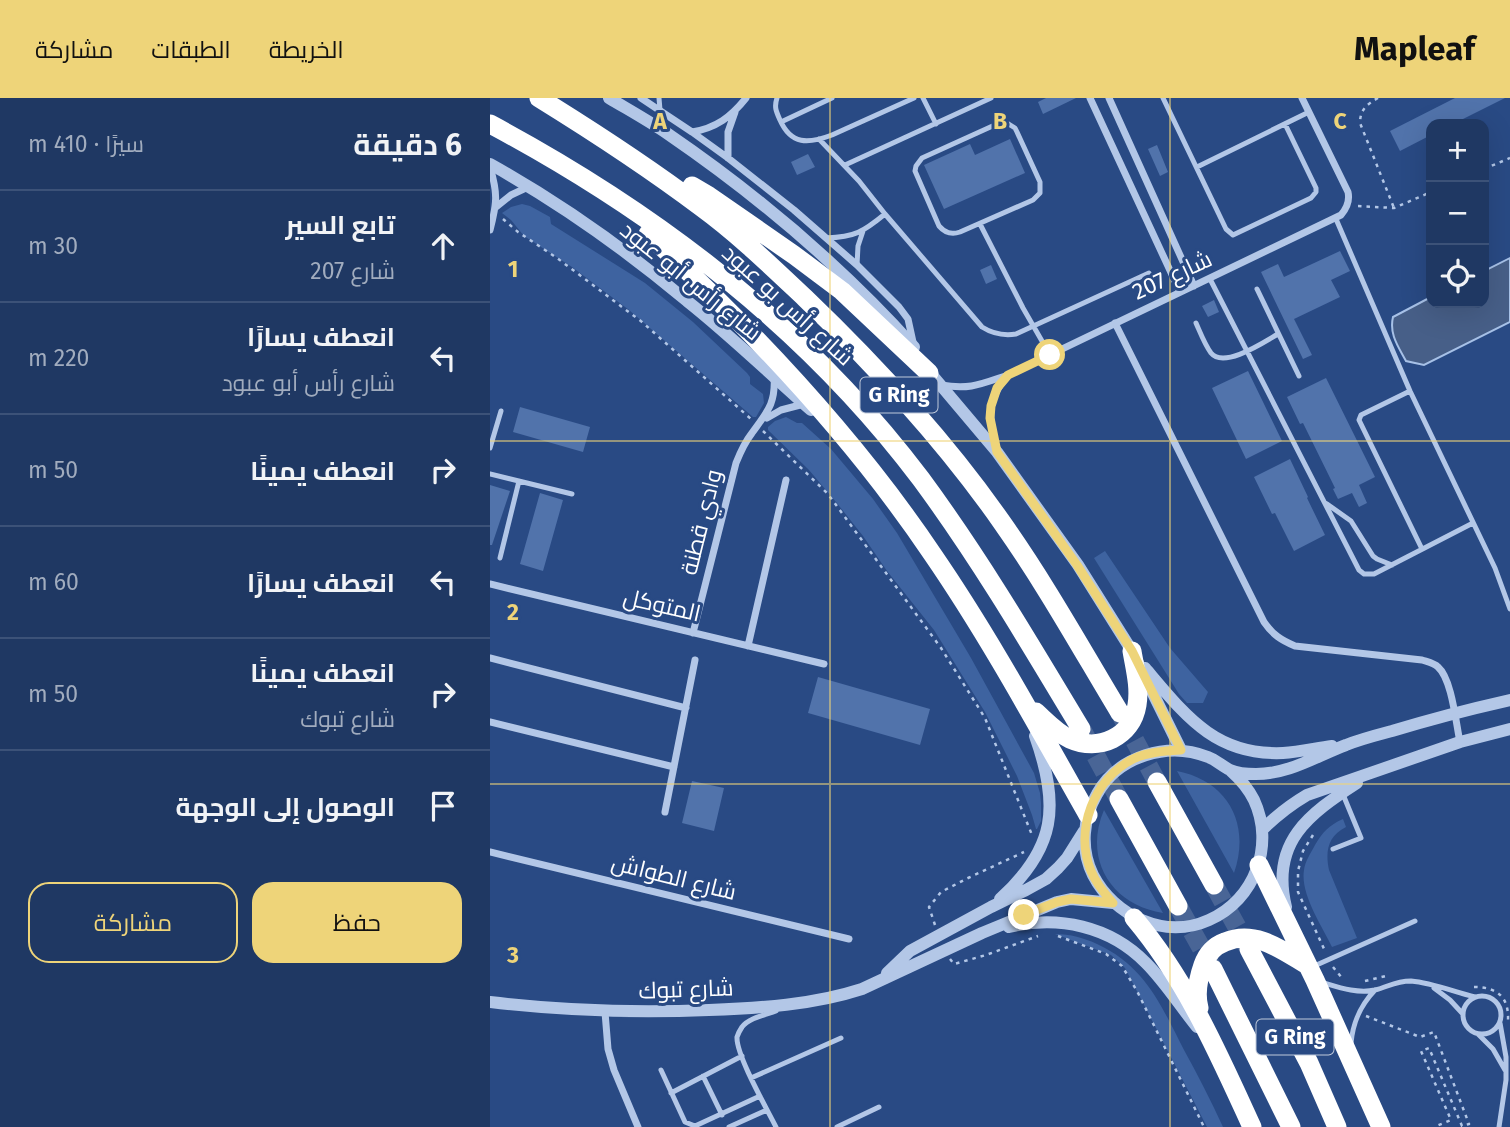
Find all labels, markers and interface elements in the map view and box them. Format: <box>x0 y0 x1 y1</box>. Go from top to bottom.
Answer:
text: Mapleaf <box>1354 29 1475 69</box>
text: مشاركة <box>35 36 113 64</box>
text: الطبقات <box>151 36 231 64</box>
text: الخريطة <box>269 36 344 64</box>
text: A <box>652 107 667 135</box>
text: B <box>993 107 1007 135</box>
text: C <box>1333 107 1347 135</box>
map controls <box>1426 119 1489 308</box>
button: + <box>1426 119 1489 182</box>
text: 6 دقيقة <box>353 127 462 163</box>
text: سيرًا · 410 m <box>28 130 144 158</box>
button: − <box>1426 182 1489 245</box>
text: تابع السير <box>285 210 395 241</box>
street label: شارع رأس أبو عبود <box>614 215 768 348</box>
icon: ahead <box>424 227 462 265</box>
text: 30 m <box>28 232 78 260</box>
street label: شارع رأس بو عبود <box>715 238 860 373</box>
street label: شارع 207 <box>1128 244 1217 307</box>
button: locate <box>1426 245 1489 308</box>
text: 1 <box>508 255 518 283</box>
text: شارع 207 <box>310 257 395 285</box>
text: انعطف يسارًا <box>247 322 395 353</box>
icon: left <box>424 339 462 377</box>
route start <box>1034 339 1065 370</box>
text: 220 m <box>28 344 89 372</box>
text: شارع رأس أبو عبود <box>222 369 395 397</box>
road number: G Ring <box>860 378 938 412</box>
icon: right <box>424 451 462 489</box>
text: 50 m <box>28 456 78 484</box>
text: انعطف يمينًا <box>250 456 395 487</box>
street label: وادي قطنة <box>674 466 732 579</box>
icon: left <box>424 563 462 601</box>
text: 60 m <box>28 568 79 596</box>
text: انعطف يسارًا <box>247 568 395 599</box>
street label: المتوكل <box>621 583 703 627</box>
text: 2 <box>507 598 519 626</box>
text: انعطف يمينًا <box>250 658 395 689</box>
icon: right <box>424 675 462 713</box>
text: 50 m <box>28 680 78 708</box>
text: شارع تبوك <box>300 705 395 733</box>
icon: arrive <box>424 787 462 825</box>
text: الوصول إلى الوجهة <box>176 792 395 823</box>
street label: شارع الطواش <box>608 848 739 908</box>
button: مشاركة <box>28 882 238 963</box>
button: حفظ <box>252 882 462 963</box>
route end <box>1008 899 1039 930</box>
text: 3 <box>506 941 519 969</box>
street label: شارع تبوك <box>638 973 734 1007</box>
road number: G Ring <box>1256 1020 1334 1054</box>

